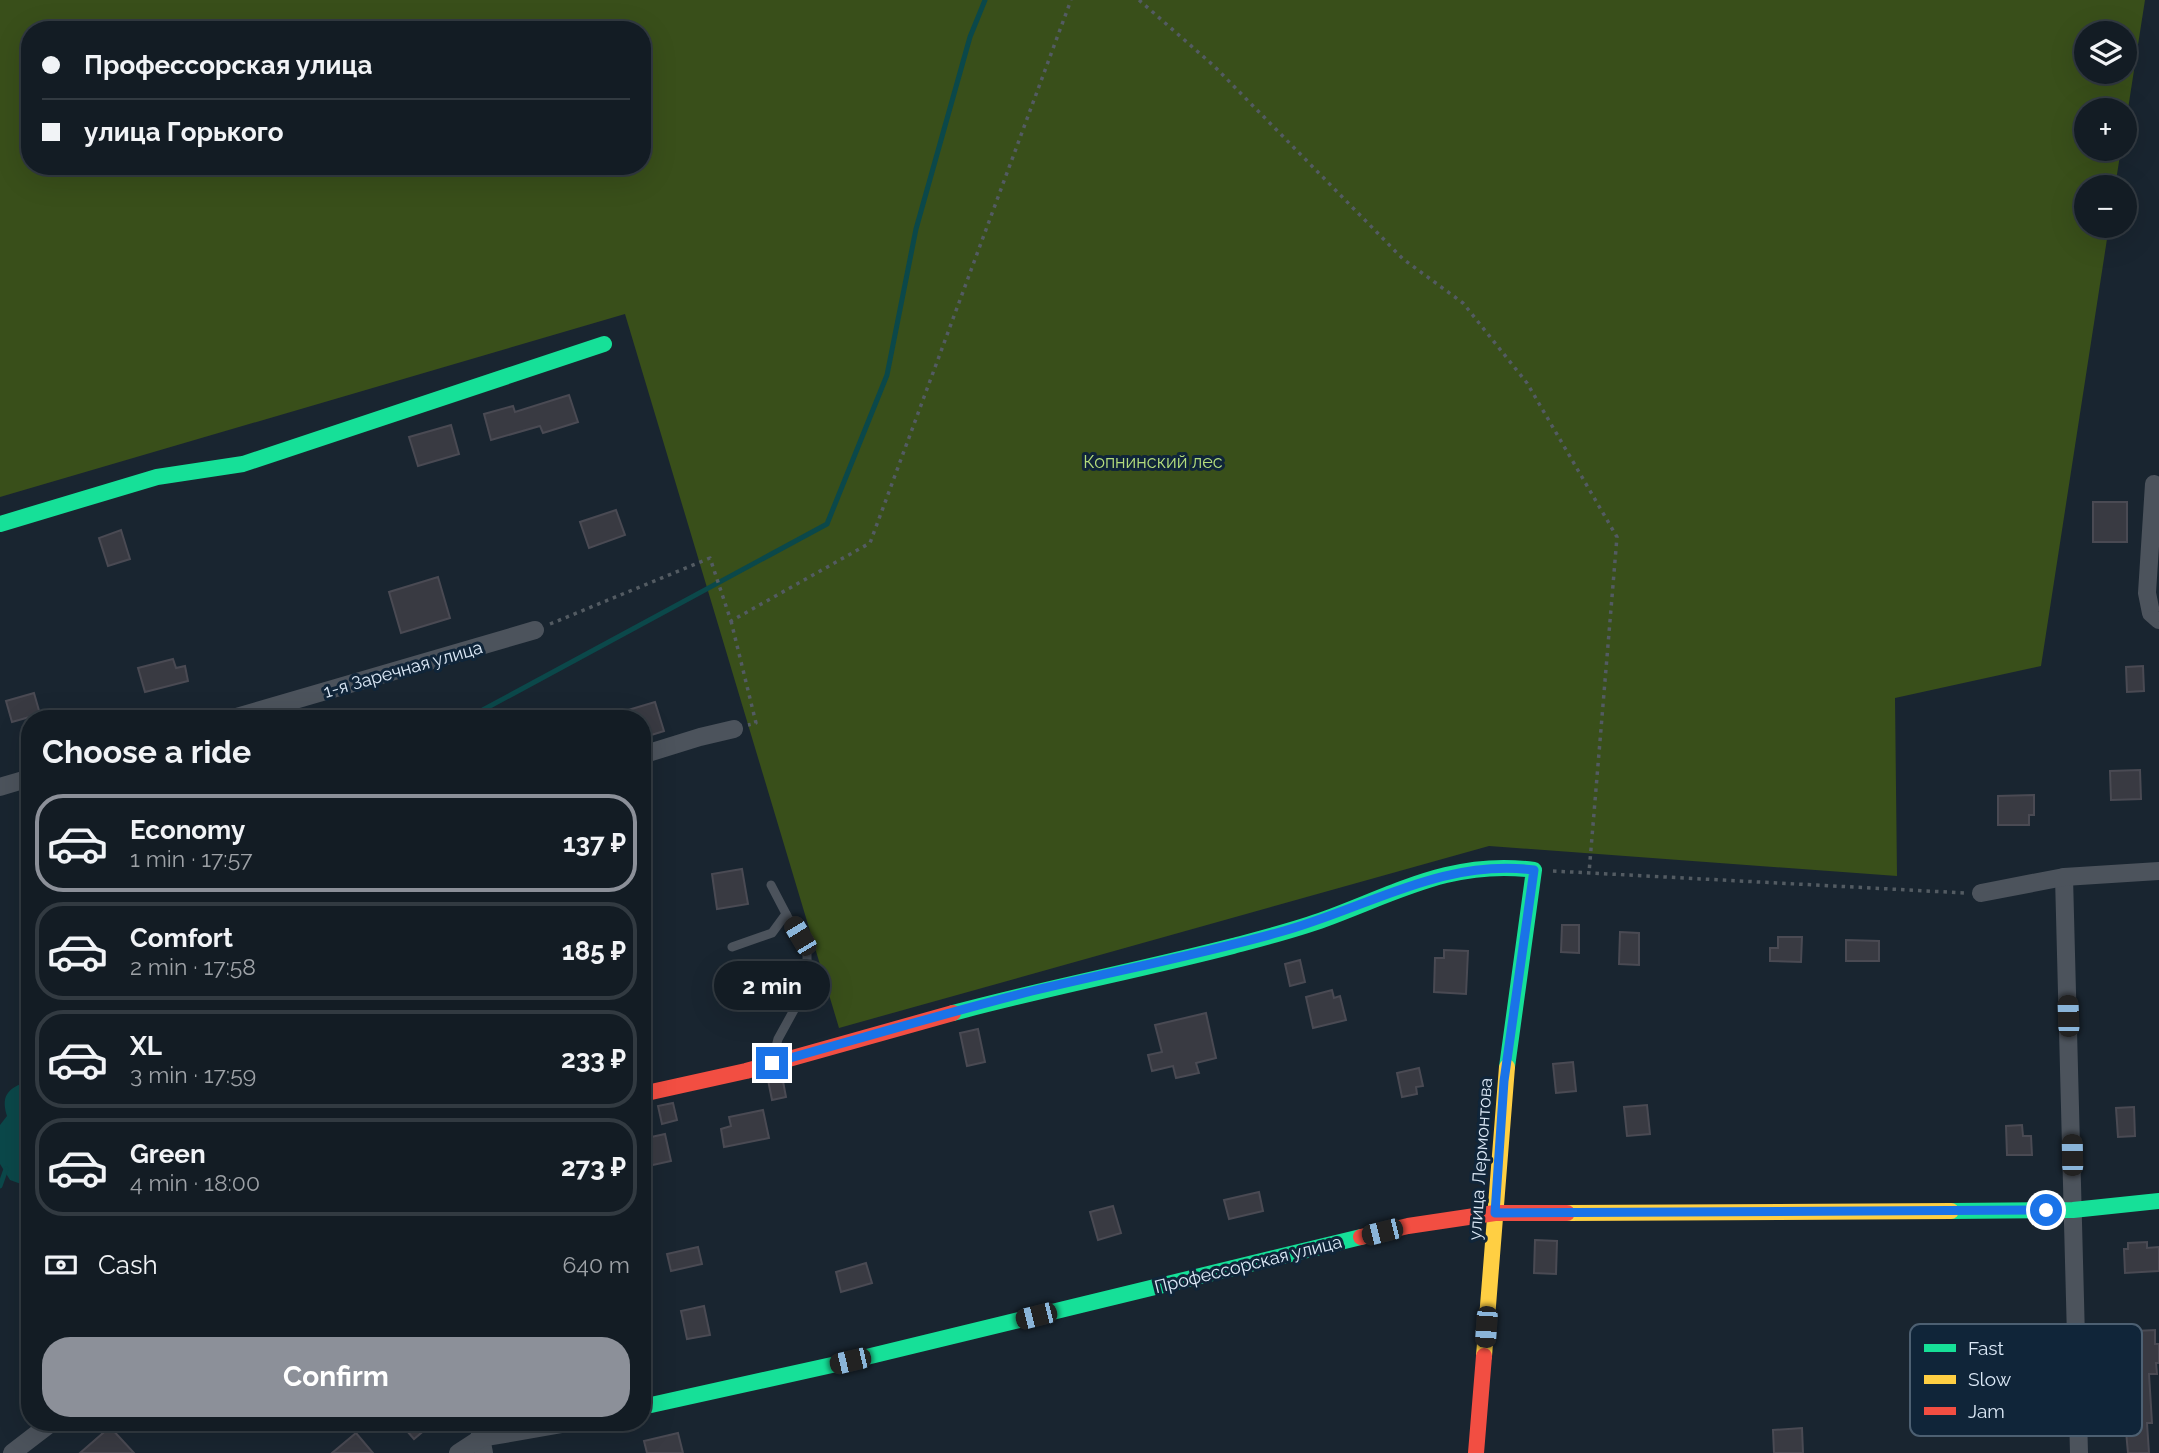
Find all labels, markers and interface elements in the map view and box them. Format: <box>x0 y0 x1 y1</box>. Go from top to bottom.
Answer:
map controls <box>2074 21 2137 238</box>
button: layers <box>2074 21 2137 84</box>
text: Профессорская улица <box>84 50 372 80</box>
button: + <box>2074 98 2137 161</box>
text: улица Горького <box>84 117 283 147</box>
button: − <box>2074 175 2137 238</box>
park label: Копнинский лес <box>1083 451 1223 472</box>
street label: 1-я Заречная улица <box>321 636 485 702</box>
text: Choose a ride <box>42 733 251 770</box>
icon: car <box>46 812 109 875</box>
text: Economy <box>130 815 245 845</box>
text: 137 ₽ <box>563 828 626 858</box>
text: 1 min · 17:57 <box>130 845 252 872</box>
car <box>781 913 820 959</box>
icon: car <box>46 920 109 983</box>
text: Comfort <box>130 923 233 953</box>
text: 185 ₽ <box>562 936 626 966</box>
text: 2 min · 17:58 <box>130 953 256 980</box>
callout: 2 min <box>714 962 830 1010</box>
text: 2 min <box>742 972 802 999</box>
car <box>2057 995 2080 1037</box>
icon: car <box>46 1028 109 1091</box>
text: XL <box>130 1031 162 1061</box>
text: 233 ₽ <box>561 1044 626 1074</box>
route end <box>756 1047 788 1079</box>
text: 3 min · 17:59 <box>130 1061 256 1088</box>
street label: улица Лермонтова <box>1464 1077 1496 1241</box>
car <box>2062 1134 2083 1176</box>
icon: car <box>46 1136 109 1199</box>
text: Green <box>130 1139 206 1169</box>
text: 273 ₽ <box>561 1152 626 1182</box>
text: 4 min · 18:00 <box>130 1169 260 1196</box>
route start <box>2030 1194 2062 1226</box>
car <box>1360 1217 1405 1247</box>
street label: Профессорская улица <box>1152 1231 1344 1297</box>
icon: cash <box>42 1246 80 1284</box>
text: Cash <box>98 1250 158 1280</box>
text: 640 m <box>562 1251 630 1278</box>
car <box>1014 1301 1059 1331</box>
car <box>1475 1305 1498 1349</box>
legend <box>1910 1324 2142 1436</box>
button: Confirm <box>42 1337 630 1417</box>
text: Fast <box>1968 1337 2004 1359</box>
car <box>828 1346 873 1376</box>
text: Slow <box>1968 1368 2012 1390</box>
text: Jam <box>1968 1400 2005 1422</box>

